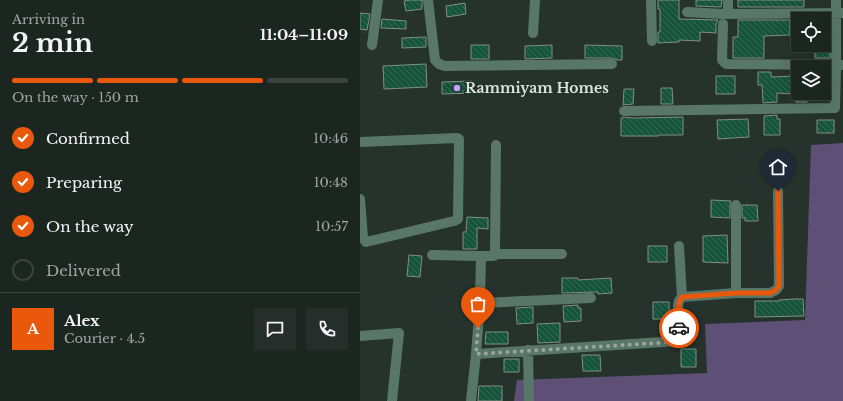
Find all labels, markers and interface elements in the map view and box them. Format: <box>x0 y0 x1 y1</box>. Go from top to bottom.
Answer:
text: Arriving in <box>12 11 85 28</box>
map controls <box>791 12 831 100</box>
button: locate <box>791 12 831 52</box>
text: 11:04–11:09 <box>260 25 348 44</box>
text: 2 min <box>12 27 93 59</box>
button: layers <box>791 60 831 100</box>
place label: Rammiyam Homes <box>465 79 609 97</box>
marker: Rammiyam Homes <box>452 83 462 93</box>
text: On the way · 150 m <box>12 89 139 106</box>
icon: check <box>12 127 34 149</box>
text: Confirmed <box>46 129 130 148</box>
text: 10:46 <box>313 130 348 147</box>
pin <box>761 150 795 191</box>
icon: home <box>767 156 789 178</box>
icon: check <box>12 171 34 193</box>
text: Preparing <box>46 173 122 192</box>
text: 10:48 <box>314 174 348 191</box>
icon: check <box>12 215 34 237</box>
text: On the way <box>46 217 134 236</box>
text: 10:57 <box>315 218 348 235</box>
text: Delivered <box>46 261 121 280</box>
pin <box>461 287 495 328</box>
icon: bag <box>467 293 489 315</box>
button: chat <box>254 308 296 350</box>
button: phone <box>306 308 348 350</box>
courier <box>659 308 699 348</box>
text: Alex <box>64 311 100 330</box>
icon: car <box>668 317 690 339</box>
text: A <box>27 319 39 338</box>
text: Courier · 4.5 <box>64 330 145 347</box>

